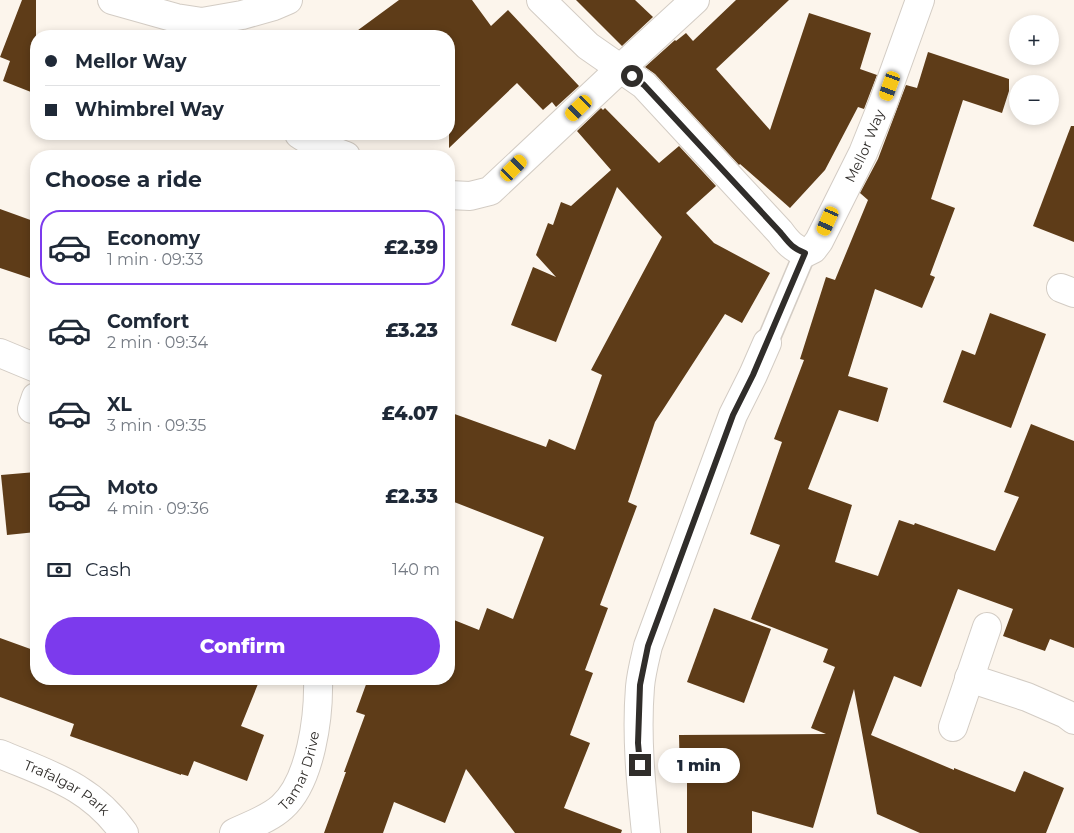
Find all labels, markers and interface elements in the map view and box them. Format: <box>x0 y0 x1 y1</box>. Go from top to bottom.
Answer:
map controls <box>1009 15 1059 125</box>
button: + <box>1009 15 1059 65</box>
text: Mellor Way <box>75 50 187 73</box>
route start <box>621 65 643 87</box>
car <box>877 69 902 103</box>
button: − <box>1009 75 1059 125</box>
car <box>562 92 595 124</box>
text: Whimbrel Way <box>75 98 224 121</box>
street label: Mellor Way <box>841 106 889 185</box>
car <box>498 152 529 184</box>
text: Choose a ride <box>45 166 202 193</box>
car <box>815 204 840 238</box>
icon: car <box>47 225 92 270</box>
text: Economy <box>107 227 200 250</box>
text: £2.39 <box>384 236 438 259</box>
text: 1 min · 09:33 <box>107 250 203 269</box>
icon: car <box>47 308 92 353</box>
text: Comfort <box>107 310 189 333</box>
text: £3.23 <box>385 319 438 342</box>
text: 2 min · 09:34 <box>107 333 208 352</box>
icon: car <box>47 391 92 436</box>
text: XL <box>107 393 132 416</box>
text: £4.07 <box>382 402 438 425</box>
text: 3 min · 09:35 <box>107 416 206 435</box>
icon: car <box>47 474 92 519</box>
text: Moto <box>107 476 158 499</box>
text: £2.33 <box>385 485 438 508</box>
text: 4 min · 09:36 <box>107 499 209 518</box>
icon: cash <box>45 556 73 584</box>
text: Cash <box>85 558 132 581</box>
text: 140 m <box>392 560 440 579</box>
button: Confirm <box>45 617 440 675</box>
street label: Tamar Drive <box>275 730 323 814</box>
callout: 1 min <box>658 748 740 782</box>
route end <box>629 754 651 776</box>
street label: Trafalgar Park <box>21 756 114 820</box>
text: 1 min <box>677 756 721 775</box>

